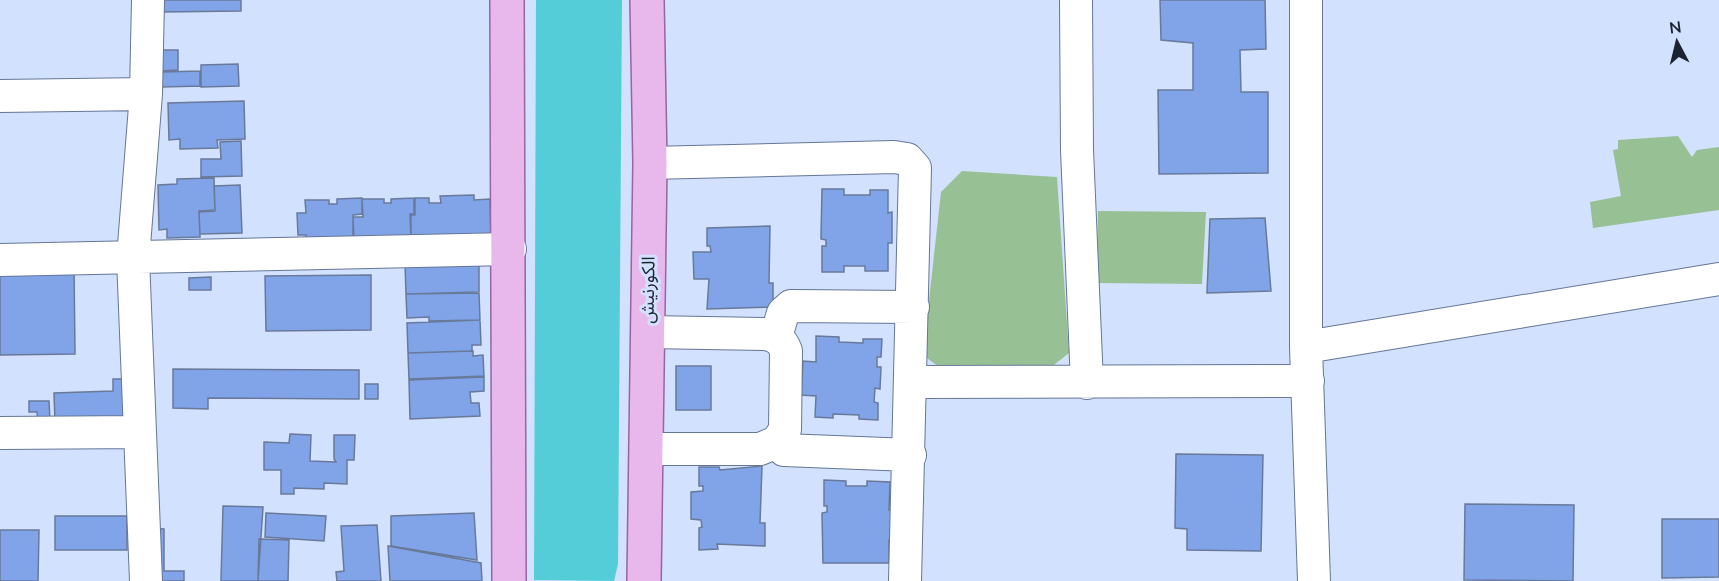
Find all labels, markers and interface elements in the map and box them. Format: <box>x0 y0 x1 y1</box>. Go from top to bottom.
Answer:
north arrow <box>1647 12 1707 72</box>
text: N <box>1668 16 1682 38</box>
street label: الكورنيش <box>635 256 660 324</box>

